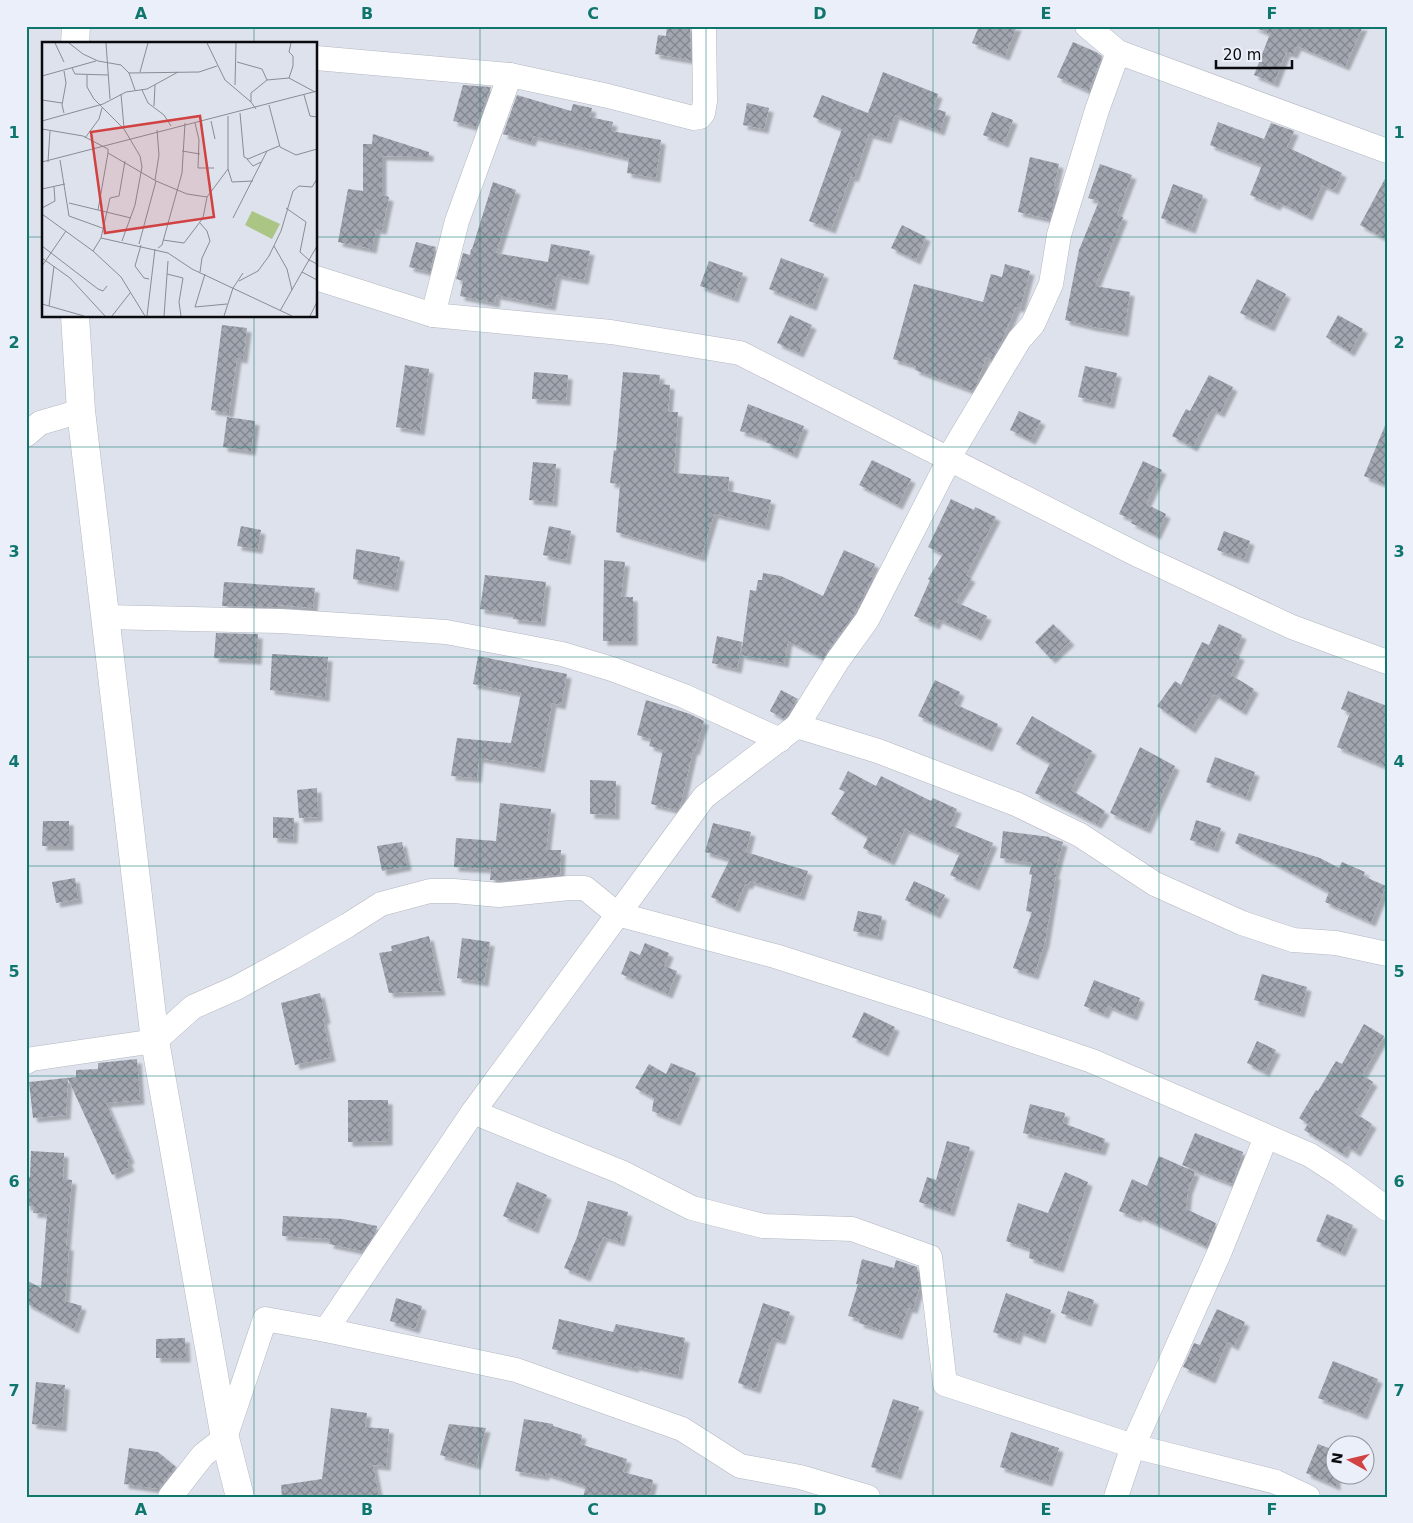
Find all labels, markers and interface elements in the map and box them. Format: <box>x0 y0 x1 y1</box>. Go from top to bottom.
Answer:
text: A <box>135 4 148 23</box>
text: B <box>361 4 373 23</box>
text: C <box>587 4 599 23</box>
text: D <box>813 4 827 23</box>
text: E <box>1041 4 1051 23</box>
text: F <box>1267 4 1277 23</box>
scale bar <box>1216 38 1292 70</box>
inset map <box>42 42 318 318</box>
text: 20 m <box>1223 46 1261 64</box>
text: 1 <box>8 123 20 142</box>
text: 1 <box>1393 123 1405 142</box>
text: 2 <box>8 333 20 352</box>
text: 2 <box>1393 333 1405 352</box>
text: 3 <box>8 542 20 561</box>
text: 3 <box>1393 542 1405 561</box>
text: 4 <box>8 752 20 771</box>
text: 4 <box>1393 752 1405 771</box>
text: 5 <box>8 962 20 981</box>
text: 5 <box>1393 962 1405 981</box>
text: 6 <box>8 1172 20 1191</box>
text: 6 <box>1393 1172 1405 1191</box>
text: 7 <box>8 1381 20 1400</box>
text: 7 <box>1393 1381 1405 1400</box>
north arrow <box>1326 1436 1376 1486</box>
text: N <box>1328 1451 1346 1465</box>
text: A <box>135 1500 148 1519</box>
text: B <box>361 1500 373 1519</box>
text: C <box>587 1500 599 1519</box>
text: D <box>813 1500 827 1519</box>
text: E <box>1041 1500 1051 1519</box>
text: F <box>1267 1500 1277 1519</box>

